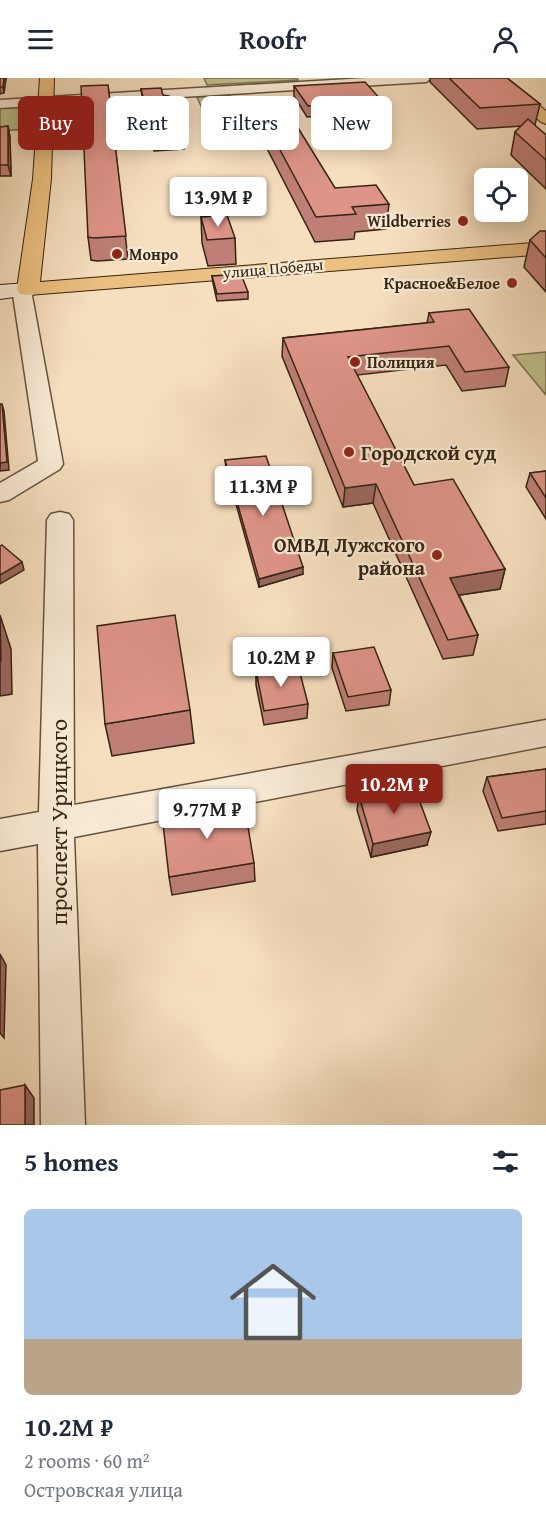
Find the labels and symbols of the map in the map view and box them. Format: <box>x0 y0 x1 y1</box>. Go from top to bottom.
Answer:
pin: 13.9M ₽ <box>163 177 273 228</box>
place label: Wildberries <box>367 209 451 233</box>
marker: Wildberries <box>456 214 470 228</box>
place label: Монро <box>129 242 179 266</box>
marker: Монро <box>110 247 124 261</box>
street label: улица Победы <box>221 252 324 284</box>
place label: Красное&Белое <box>384 271 500 295</box>
marker: Красное&Белое <box>505 276 519 290</box>
place label: Полиция <box>367 350 435 374</box>
marker: Полиция <box>348 355 362 369</box>
place label: Городской суд <box>361 438 497 467</box>
marker: Городской суд <box>342 445 356 459</box>
pin: 11.3M ₽ <box>208 466 318 517</box>
place label: ОМВД Лужского района <box>274 530 426 582</box>
marker: ОМВД Лужского района <box>430 548 444 562</box>
pin: 10.2M ₽ <box>226 637 336 688</box>
street label: проспект Урицкого <box>41 719 76 925</box>
pin: 10.2M ₽ <box>339 764 449 815</box>
pin: 9.77M ₽ <box>152 789 262 840</box>

